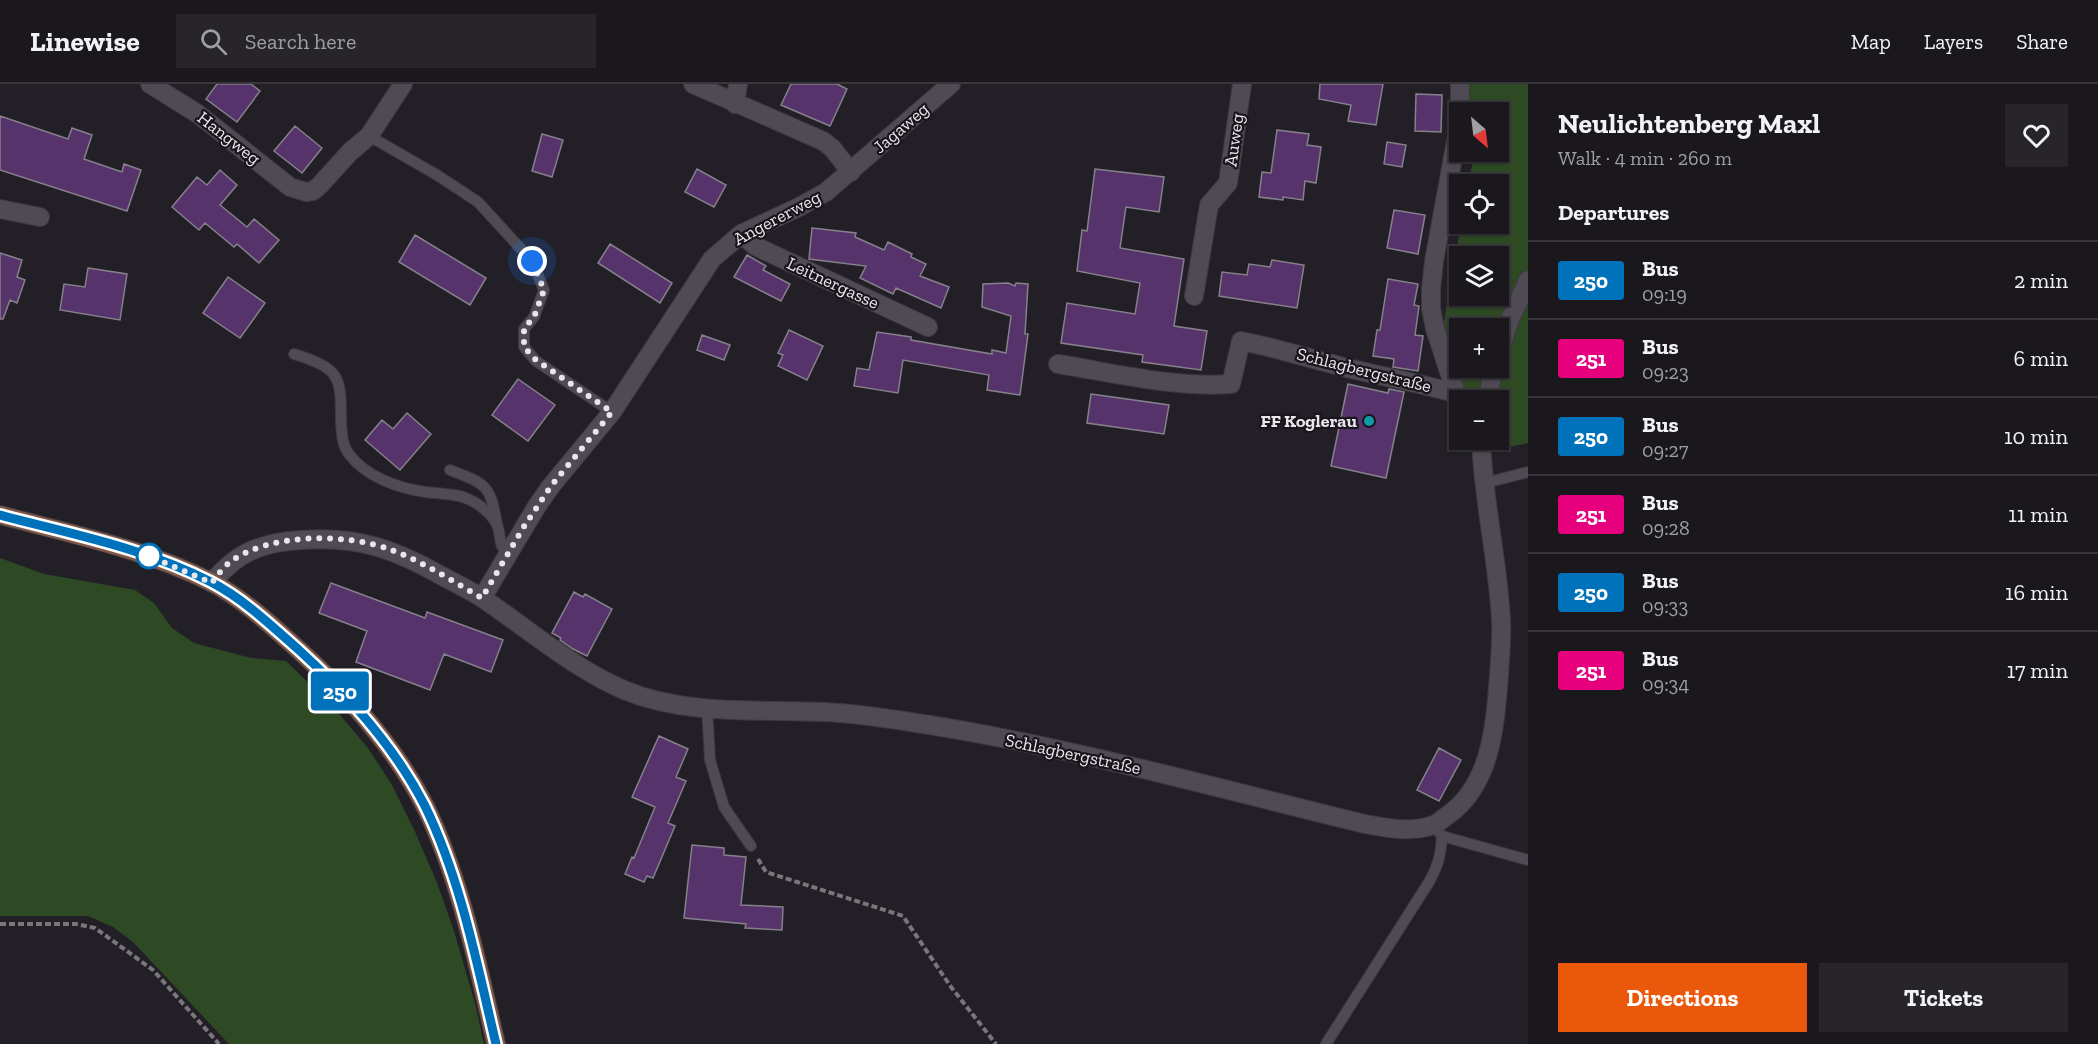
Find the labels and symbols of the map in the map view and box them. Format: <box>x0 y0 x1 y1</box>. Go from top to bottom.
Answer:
street label: Jagaweg <box>869 98 933 158</box>
north arrow <box>1449 102 1509 162</box>
street label: Hangweg <box>193 106 265 170</box>
street label: Auweg <box>1219 112 1249 168</box>
street label: Angererweg <box>730 186 825 250</box>
your location <box>517 246 547 276</box>
street label: Leitnergasse <box>783 252 883 314</box>
street label: Schlagbergstraße <box>1294 343 1434 397</box>
place label: FF Koglerau <box>1261 410 1357 432</box>
marker: FF Koglerau <box>1362 414 1376 428</box>
unlabelled marker <box>136 543 162 569</box>
line badge: 250 <box>306 672 374 710</box>
street label: Schlagbergstraße <box>1003 729 1143 779</box>

